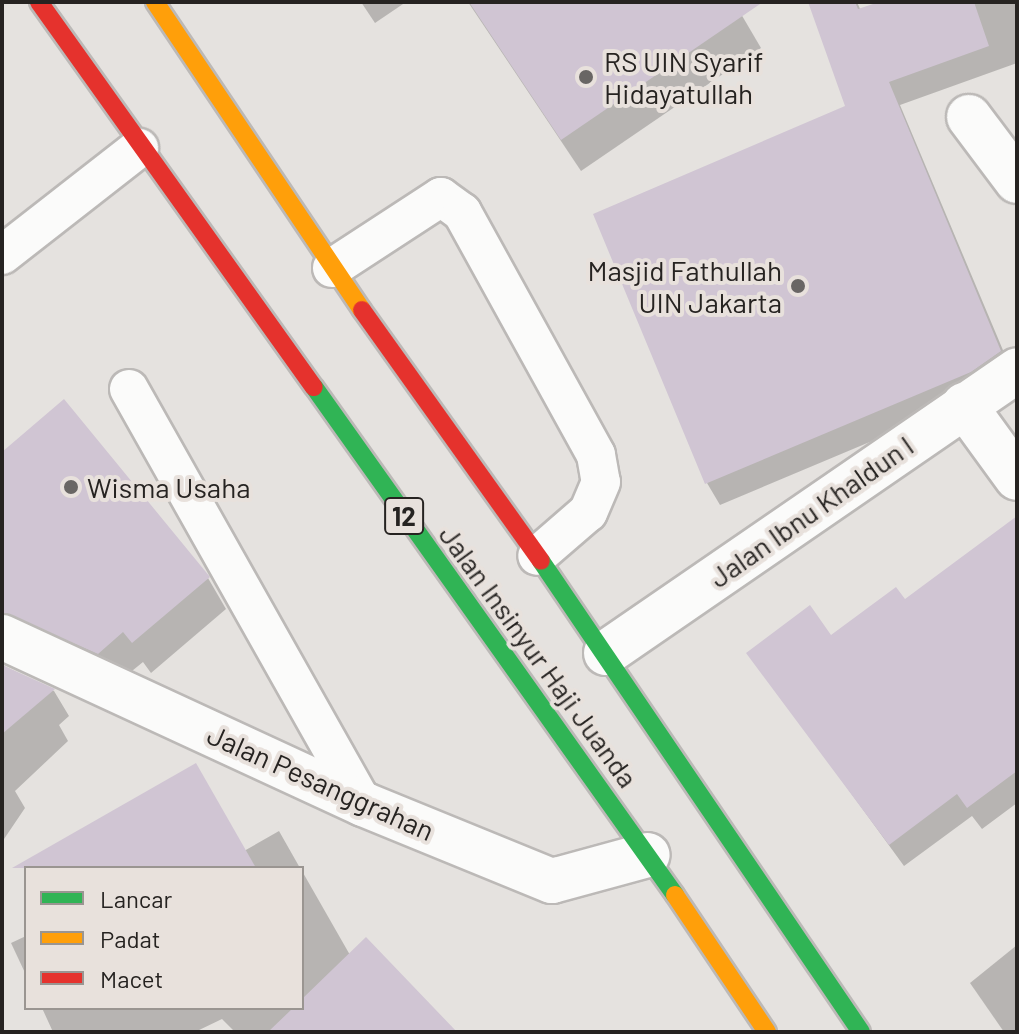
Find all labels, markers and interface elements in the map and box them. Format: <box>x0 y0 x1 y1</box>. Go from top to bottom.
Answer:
place label: RS UIN Syarif Hidayatullah <box>604 44 764 110</box>
marker: RS UIN Syarif Hidayatullah <box>575 66 597 88</box>
place label: Masjid Fathullah UIN Jakarta <box>588 253 782 319</box>
marker: Masjid Fathullah UIN Jakarta <box>789 277 807 295</box>
street label: Jalan Ibnu Khaldun I <box>703 428 919 594</box>
place label: Wisma Usaha <box>87 470 251 504</box>
marker: Wisma Usaha <box>62 478 80 496</box>
road number: 12 <box>384 494 424 538</box>
street label: Jalan Insinyur Haji Juanda <box>433 518 645 794</box>
street label: Jalan Pesanggrahan <box>203 717 439 847</box>
legend <box>24 866 304 1010</box>
text: Lancar <box>100 884 172 913</box>
text: Padat <box>100 924 160 953</box>
text: Macet <box>100 964 163 993</box>

